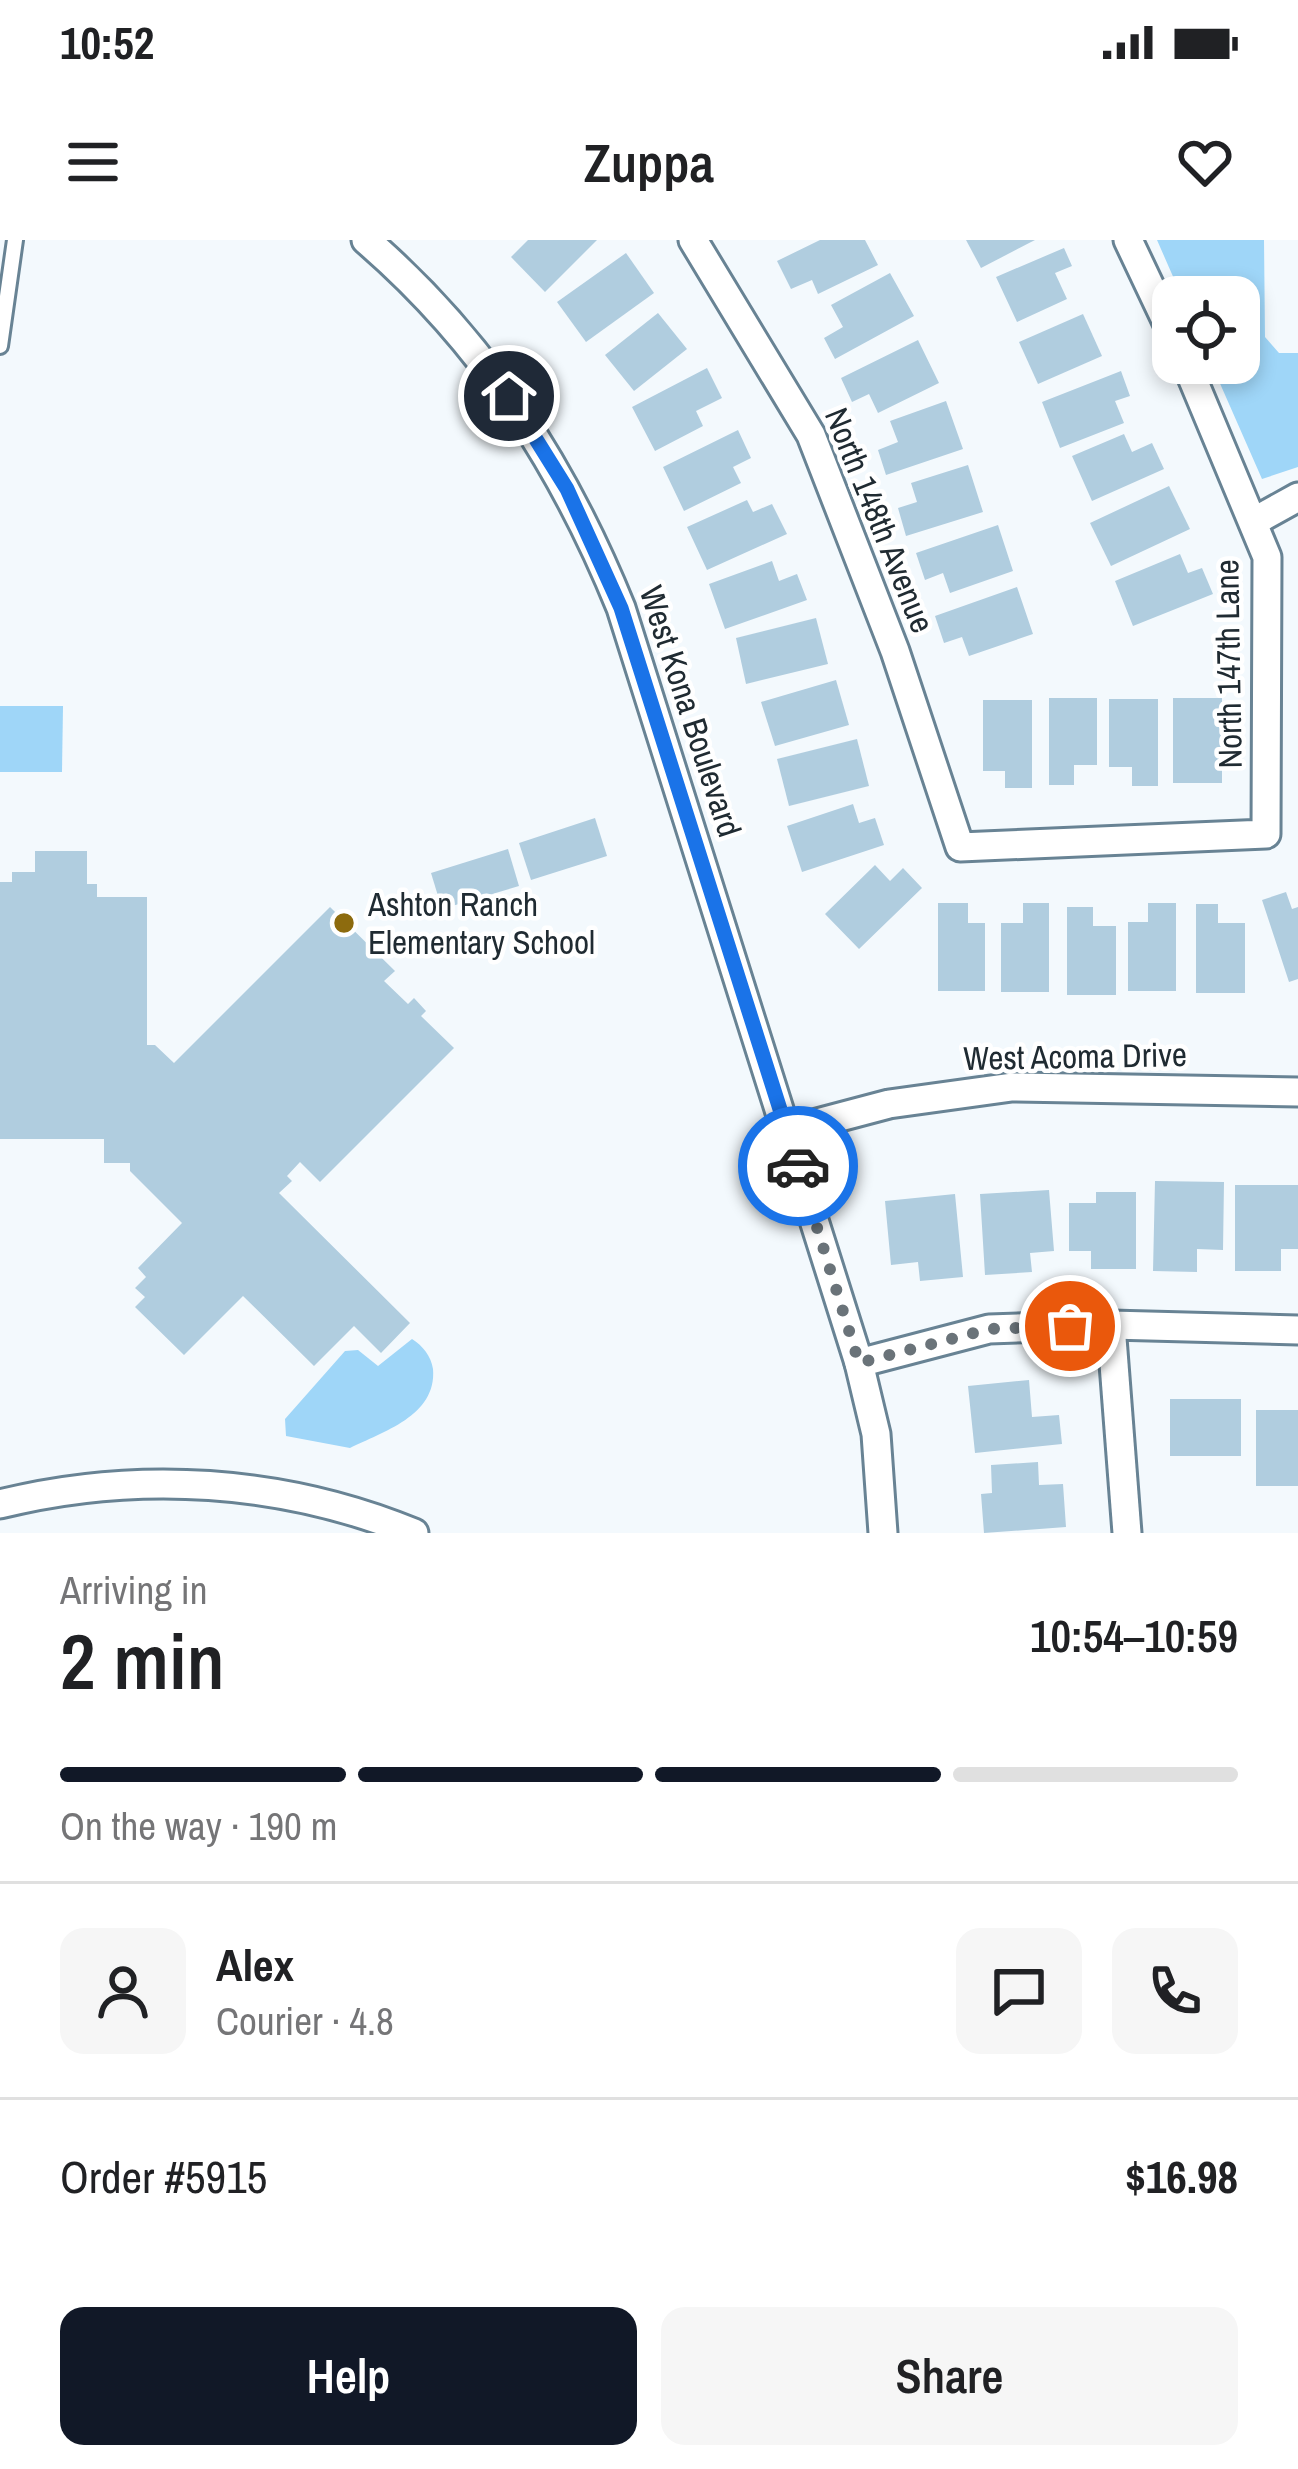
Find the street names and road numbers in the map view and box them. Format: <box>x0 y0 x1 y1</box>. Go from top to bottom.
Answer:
street label: North 148th Avenue <box>815 401 945 639</box>
street label: North 147th Lane <box>1204 559 1252 769</box>
street label: West Kona Boulevard <box>630 580 752 842</box>
street label: West Acoma Drive <box>963 1032 1187 1080</box>

